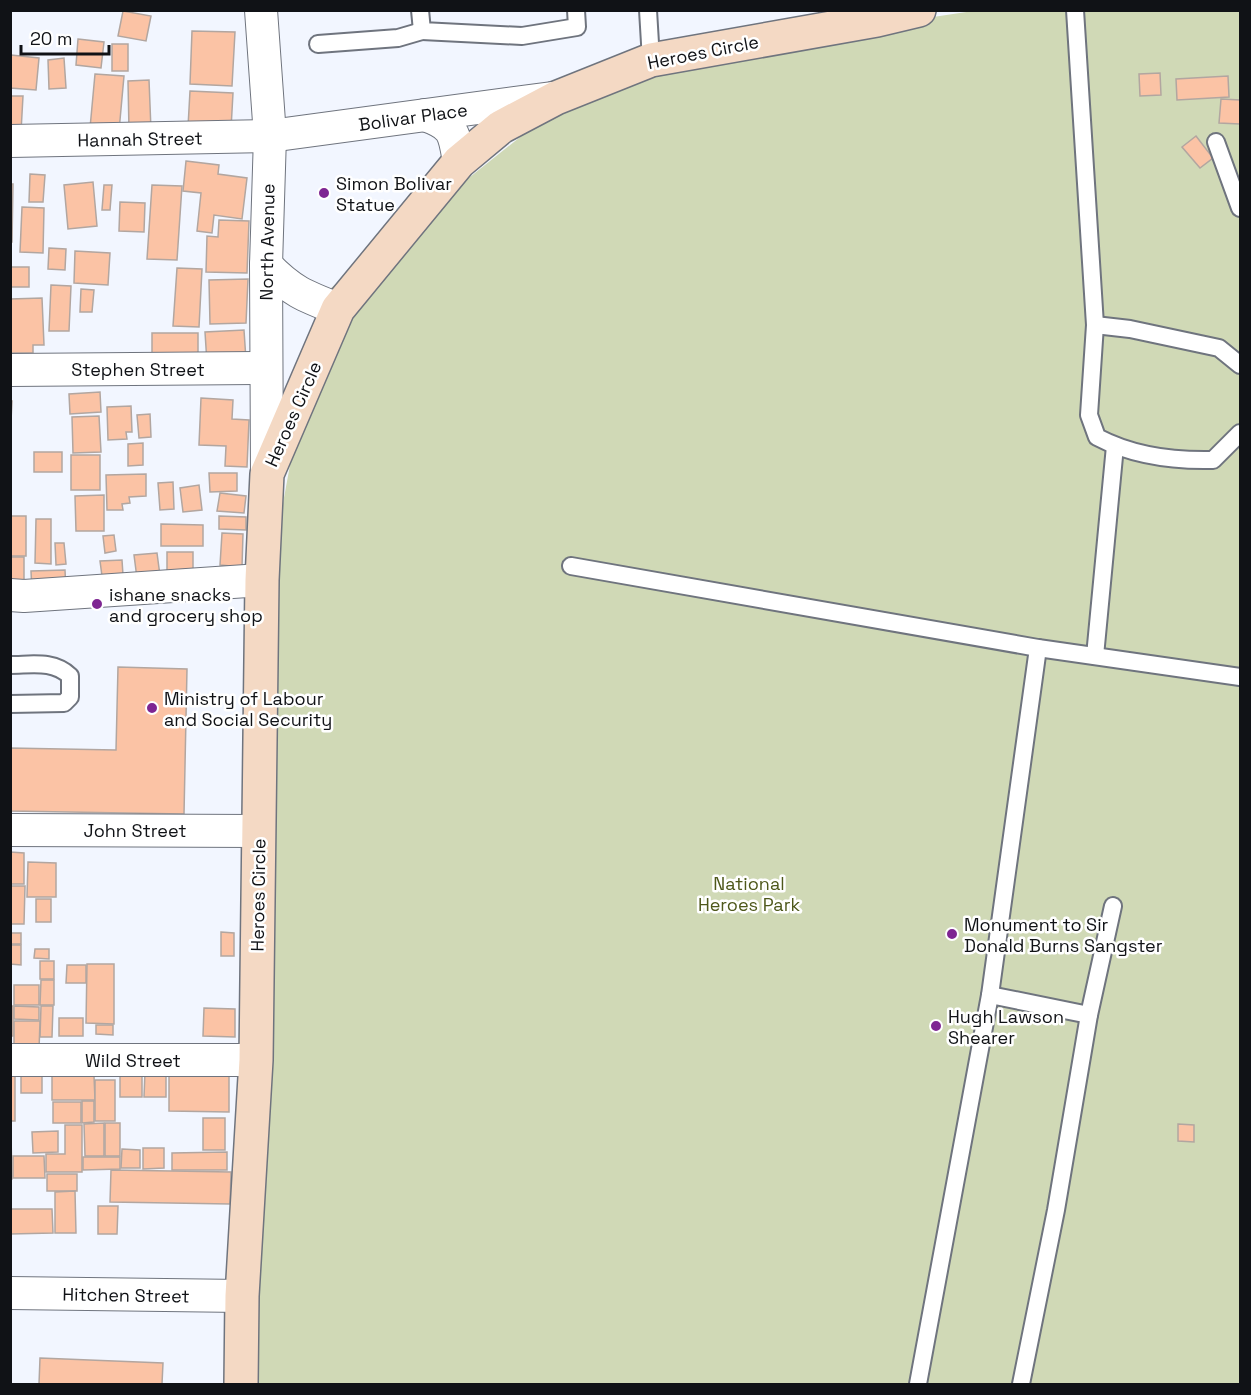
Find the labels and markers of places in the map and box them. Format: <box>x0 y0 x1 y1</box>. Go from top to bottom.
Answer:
place label: Simon Bolivar Statue <box>336 172 452 216</box>
marker: Simon Bolivar Statue <box>317 186 331 200</box>
place label: ishane snacks and grocery shop <box>109 583 263 627</box>
marker: ishane snacks and grocery shop <box>90 597 104 611</box>
place label: Ministry of Labour and Social Security <box>164 687 332 731</box>
marker: Ministry of Labour and Social Security <box>145 701 159 715</box>
place label: Monument to Sir Donald Burns Sangster <box>964 913 1163 957</box>
marker: Monument to Sir Donald Burns Sangster <box>945 927 959 941</box>
place label: Hugh Lawson Shearer <box>948 1005 1064 1049</box>
marker: Hugh Lawson Shearer <box>929 1019 943 1033</box>

